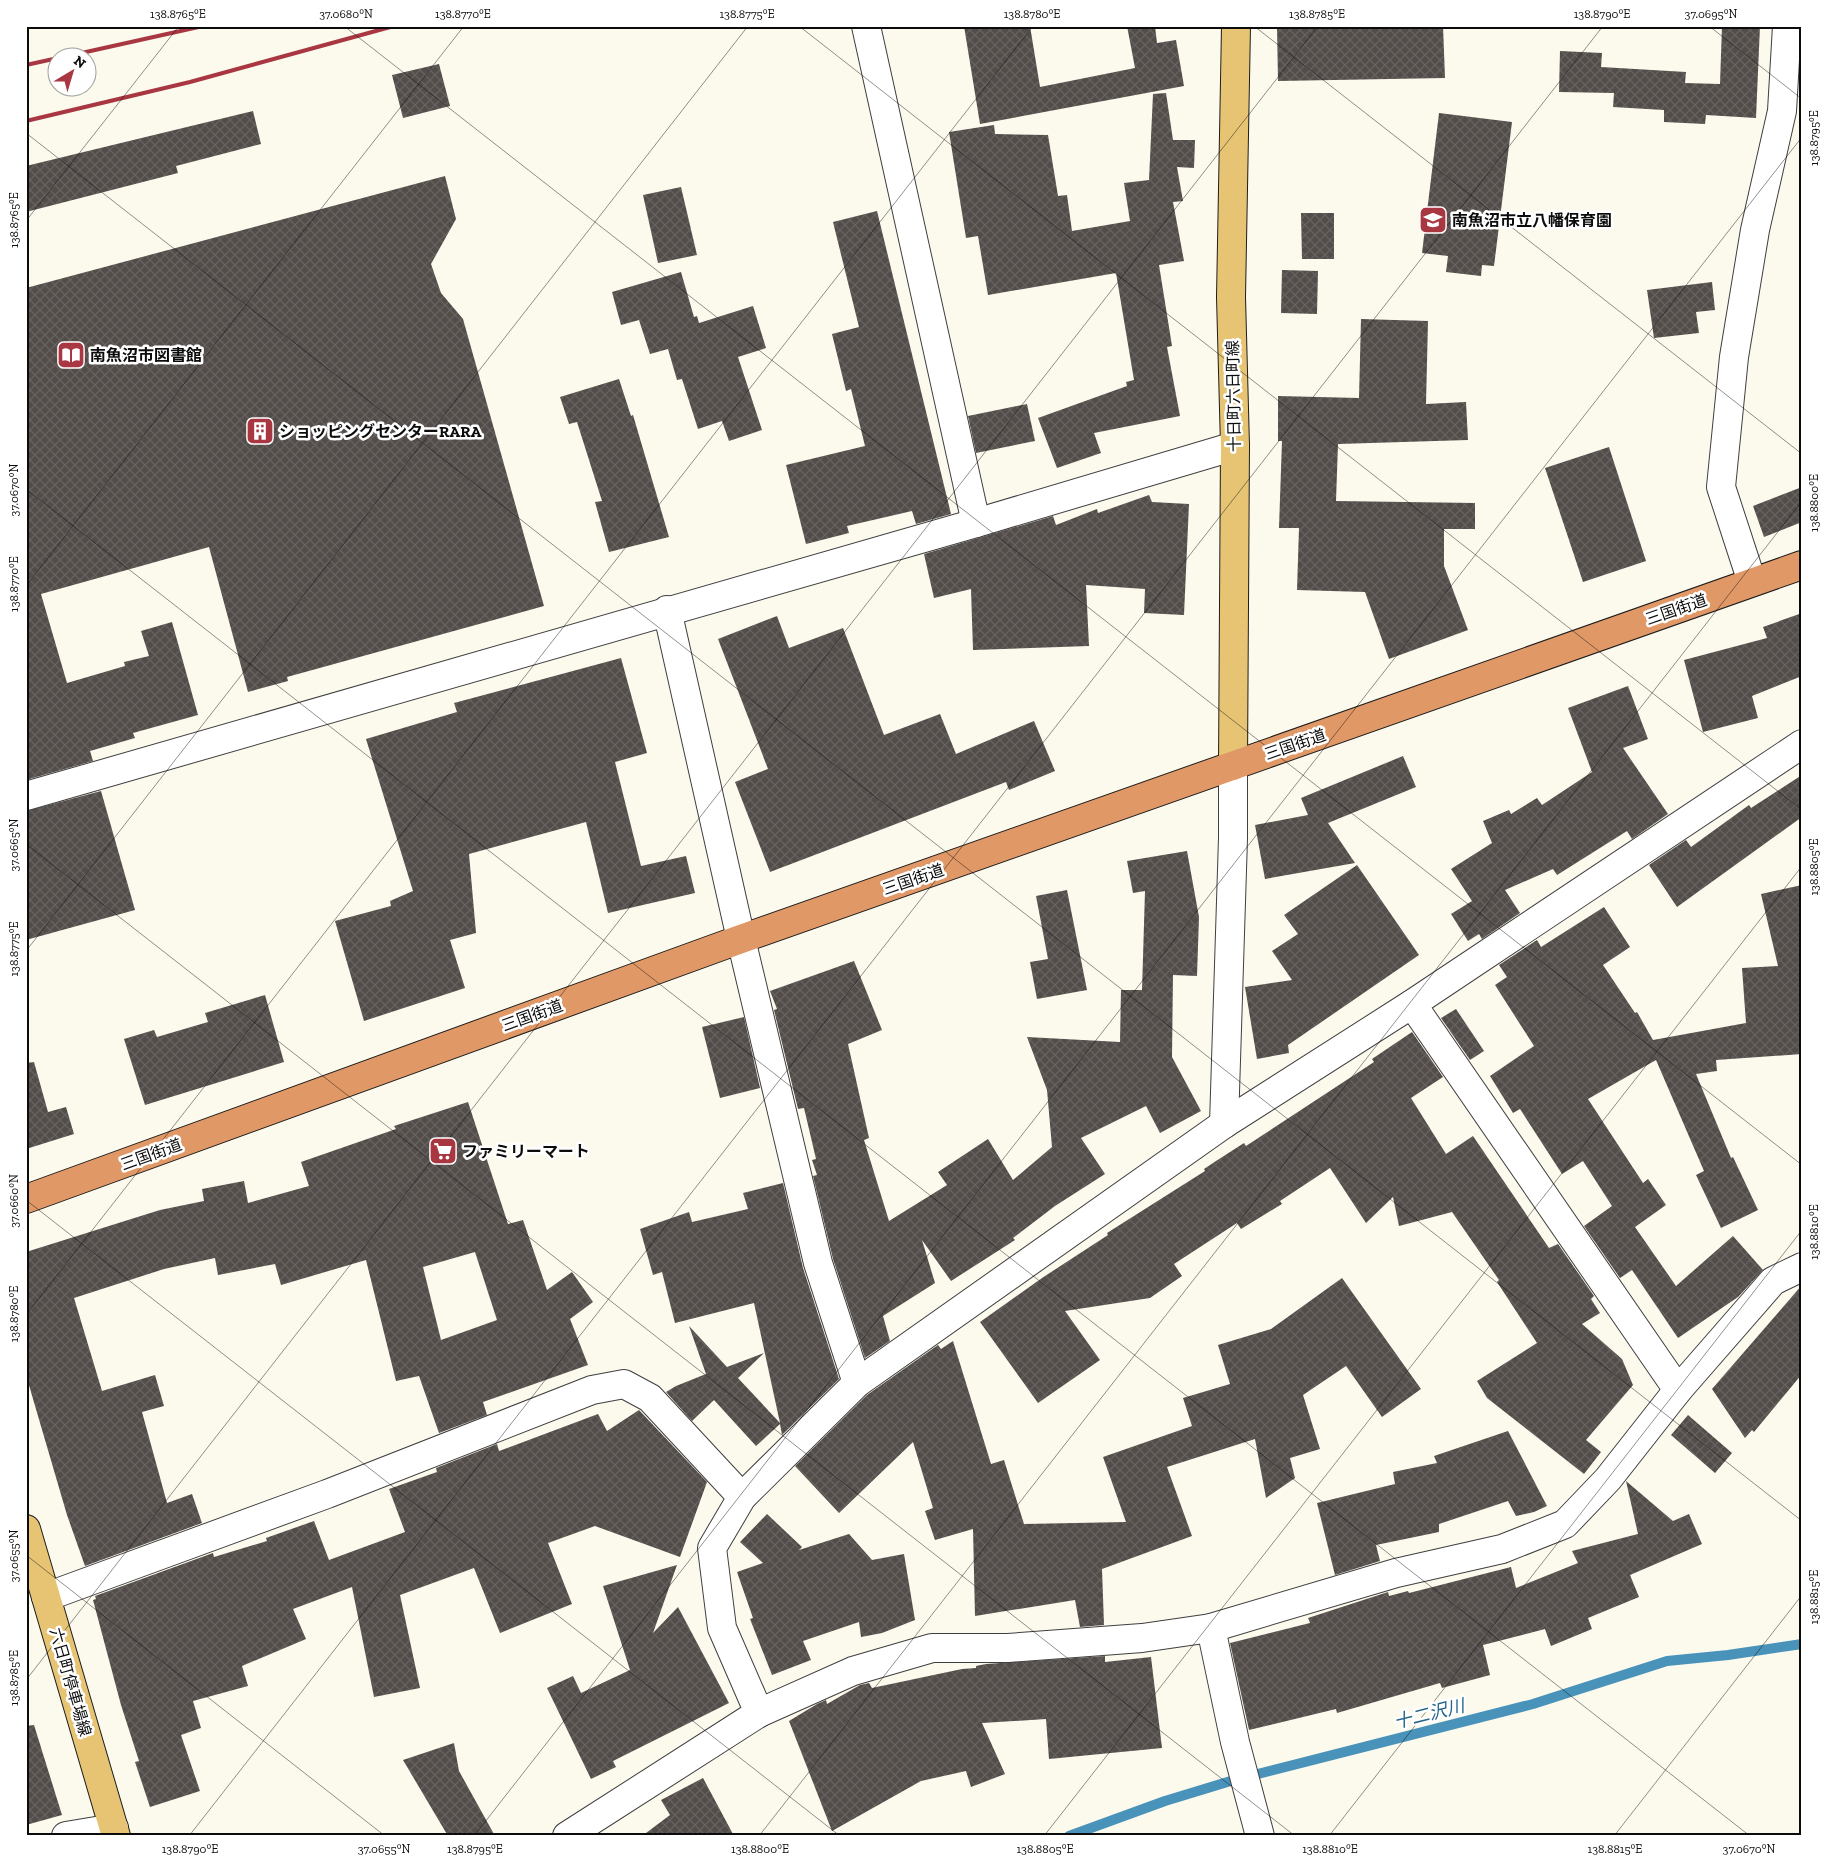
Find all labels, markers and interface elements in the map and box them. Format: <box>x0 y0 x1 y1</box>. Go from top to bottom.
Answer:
text: 138.8765°E <box>150 7 206 21</box>
text: 37.0680°N <box>319 7 373 21</box>
text: 138.8770°E <box>435 7 491 21</box>
text: 138.8775°E <box>719 7 775 21</box>
text: 138.8780°E <box>1004 7 1060 21</box>
text: 138.8785°E <box>1289 7 1345 21</box>
text: 138.8790°E <box>1574 7 1630 21</box>
text: 37.0695°N <box>1685 7 1738 21</box>
north arrow <box>48 48 98 98</box>
text: N <box>70 52 89 72</box>
text: 138.8795°E <box>1807 110 1821 166</box>
text: 138.8765°E <box>7 192 21 248</box>
school or university icon: 南魚沼市立八幡保育園 <box>1418 205 1448 235</box>
place label: 南魚沼市立八幡保育園 <box>1452 211 1612 230</box>
library icon: 南魚沼市図書館 <box>56 340 86 370</box>
street label: 十日町六日町線 <box>1223 340 1244 452</box>
place label: 南魚沼市図書館 <box>90 346 202 365</box>
building icon: ショッピングセンターRARA <box>245 416 275 446</box>
place label: ショッピングセンターRARA <box>279 422 481 441</box>
text: 37.0670°N <box>7 463 21 516</box>
text: 138.8800°E <box>1807 474 1821 532</box>
text: 138.8770°E <box>7 556 21 612</box>
street label: 三国街道 <box>1643 590 1710 629</box>
street label: 三国街道 <box>1262 725 1329 764</box>
text: 37.0665°N <box>7 818 21 871</box>
text: 138.8805°E <box>1807 838 1821 896</box>
street label: 三国街道 <box>880 860 947 899</box>
text: 138.8775°E <box>7 921 21 977</box>
street label: 三国街道 <box>499 996 565 1035</box>
street label: 三国街道 <box>118 1135 184 1174</box>
supermarket icon: ファミリーマート <box>428 1136 458 1166</box>
place label: ファミリーマート <box>462 1142 590 1161</box>
text: 37.0660°N <box>7 1174 21 1228</box>
text: 138.8810°E <box>1807 1204 1821 1260</box>
text: 138.8780°E <box>7 1286 21 1342</box>
text: 37.0655°N <box>7 1530 21 1582</box>
text: 138.8815°E <box>1807 1570 1821 1624</box>
street label: 六日町停車場線 <box>46 1626 95 1739</box>
text: 138.8785°E <box>7 1650 21 1706</box>
water label: 十二沢川 <box>1391 1694 1469 1733</box>
text: 138.8790°E <box>162 1842 218 1856</box>
text: 37.0655°N <box>358 1842 410 1856</box>
text: 138.8795°E <box>447 1842 503 1856</box>
text: 138.8800°E <box>731 1842 789 1856</box>
text: 138.8805°E <box>1016 1842 1074 1856</box>
text: 138.8810°E <box>1302 1842 1358 1856</box>
text: 138.8815°E <box>1588 1842 1642 1856</box>
text: 37.0670°N <box>1723 1842 1776 1856</box>

